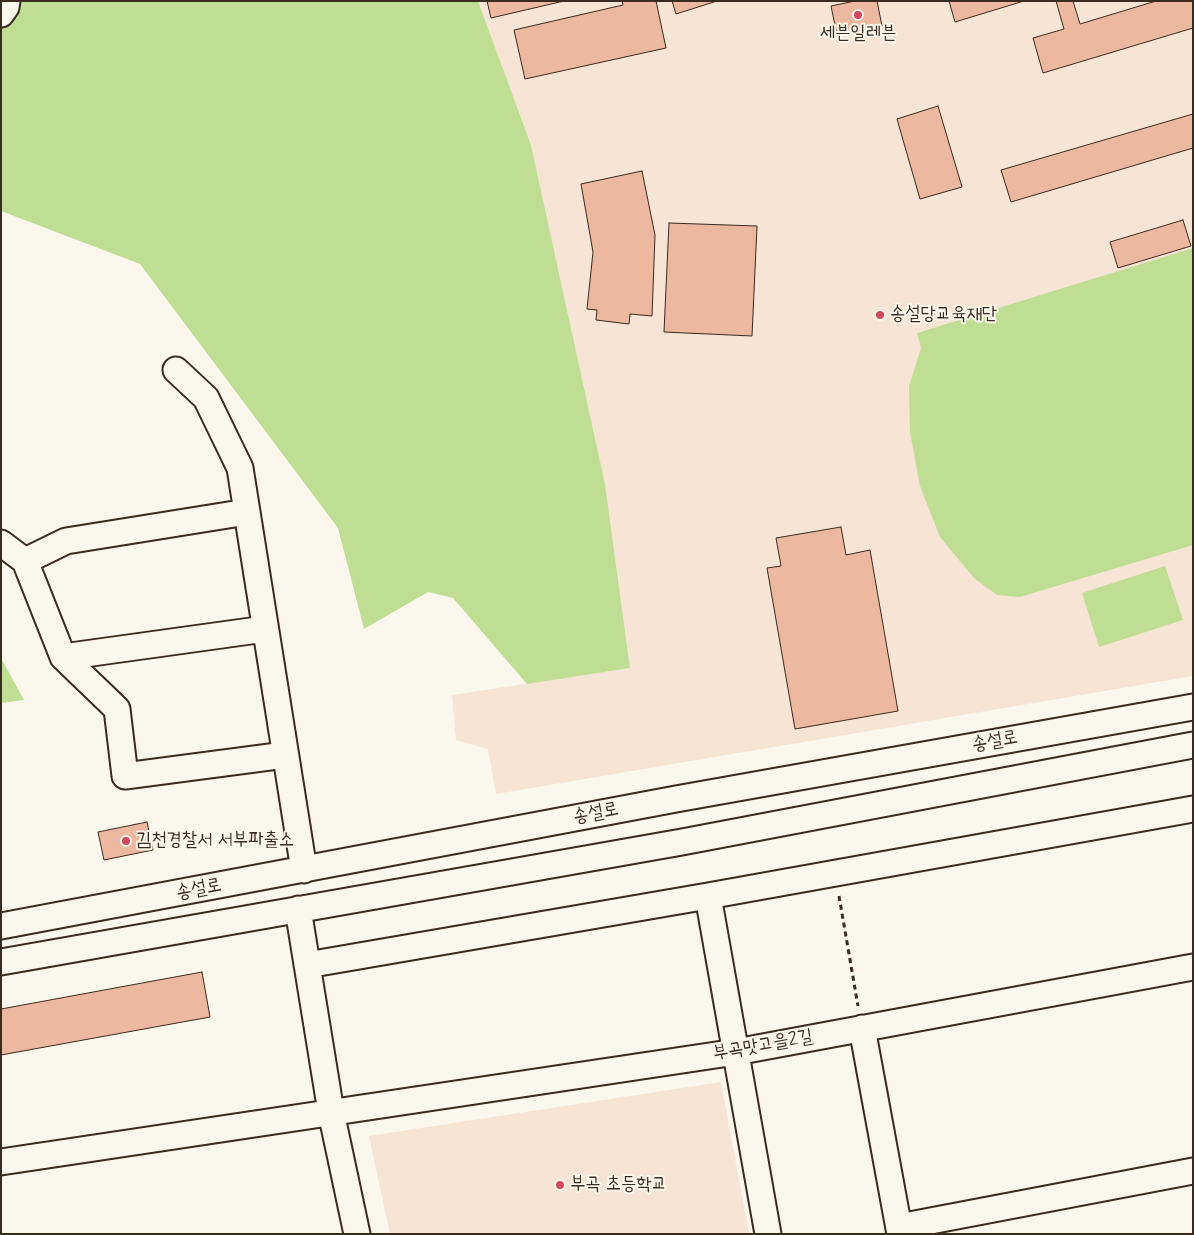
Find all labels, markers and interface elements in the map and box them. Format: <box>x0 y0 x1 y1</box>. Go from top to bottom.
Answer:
marker: 세븐일레븐 <box>852 9 864 21</box>
place label: 세븐일레븐 <box>820 23 896 45</box>
place label: 송설당교육재단 <box>890 304 997 326</box>
marker: 송설당교육재단 <box>874 309 886 321</box>
street label: 송설로 <box>970 727 1020 757</box>
street label: 송설로 <box>571 798 621 830</box>
place label: 김천경찰서 서부파출소 <box>136 830 294 852</box>
marker: 김천경찰서 서부파출소 <box>120 835 132 847</box>
street label: 송설로 <box>174 874 224 906</box>
street label: 부곡맛고을2길 <box>711 1026 815 1066</box>
place label: 부곡 초등학교 <box>570 1174 667 1196</box>
marker: 부곡 초등학교 <box>554 1179 566 1191</box>

